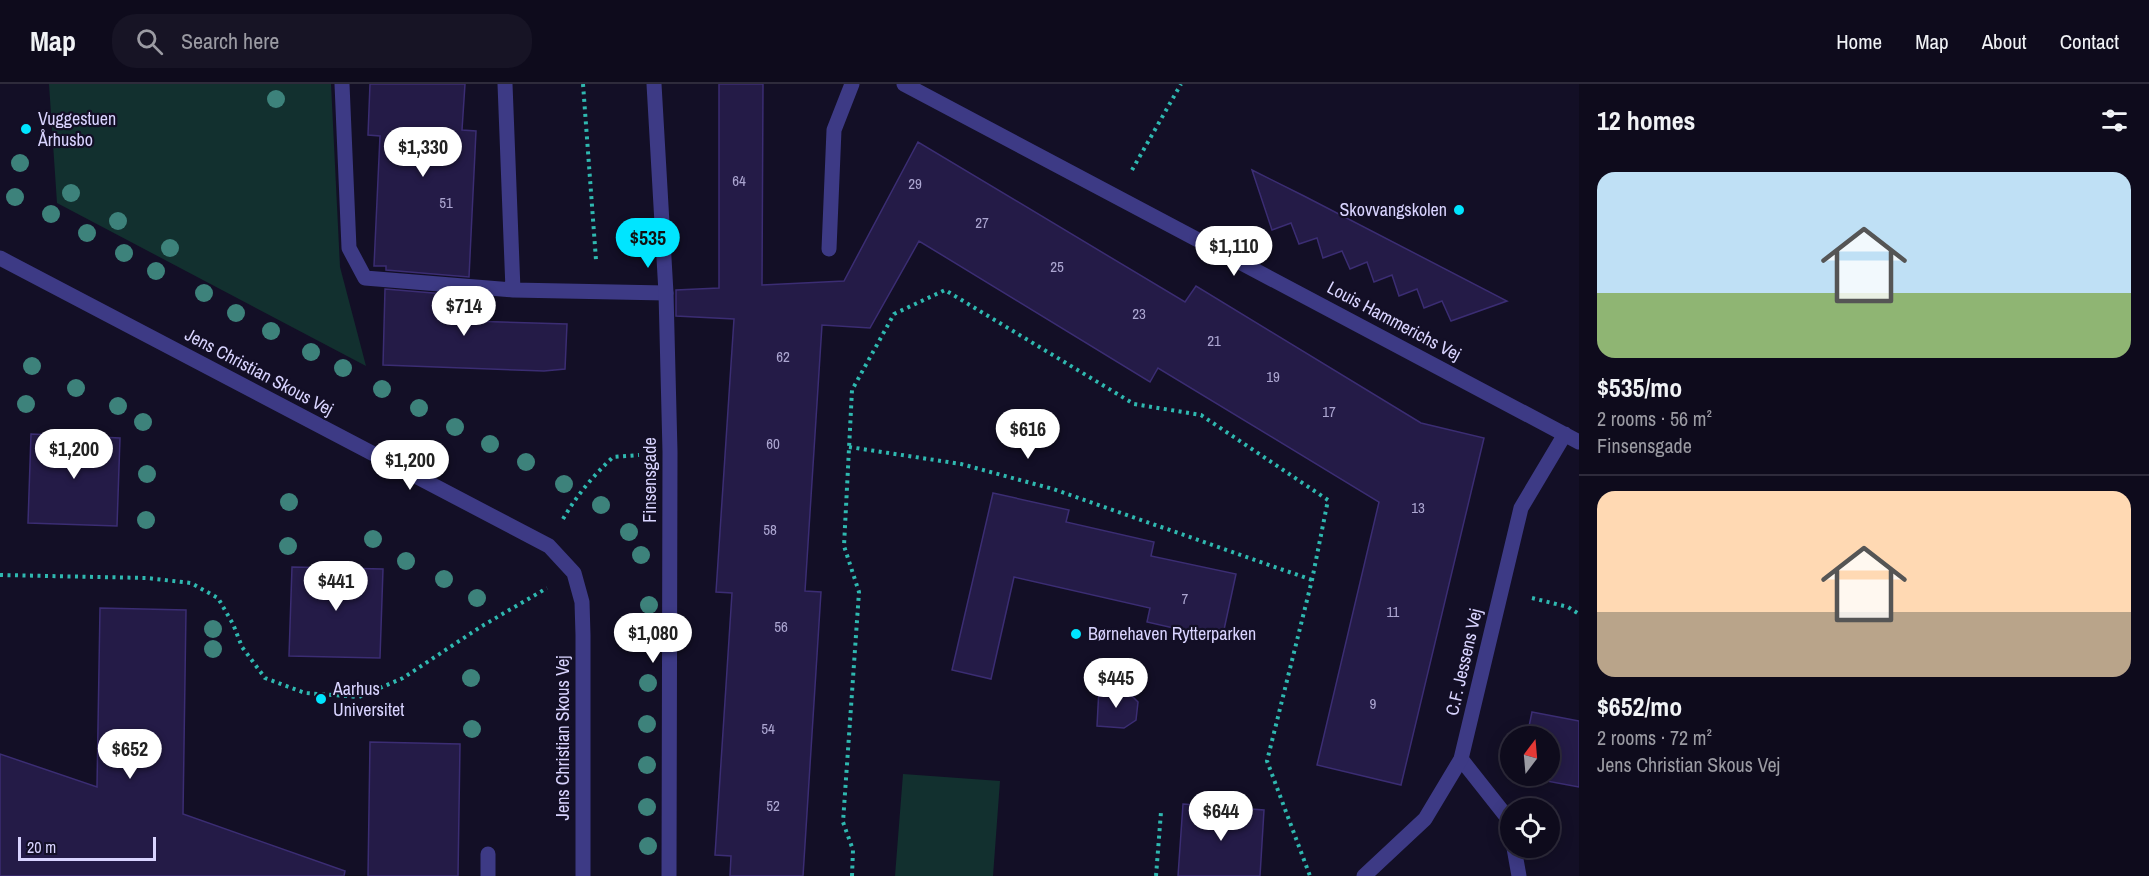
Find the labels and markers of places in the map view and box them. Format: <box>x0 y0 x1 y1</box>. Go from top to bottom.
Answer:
place label: Vuggestuen Århusbo <box>37 106 116 152</box>
marker: Vuggestuen Århusbo <box>19 122 33 136</box>
pin: $1,330 <box>374 127 472 178</box>
place label: Skovvangskolen <box>1340 197 1447 222</box>
marker: Skovvangskolen <box>1452 203 1466 217</box>
pin: $535 <box>612 218 684 269</box>
pin: $1,110 <box>1185 226 1283 277</box>
pin: $714 <box>428 286 500 337</box>
pin: $616 <box>992 409 1064 460</box>
pin: $1,200 <box>25 429 123 480</box>
pin: $1,200 <box>361 440 459 491</box>
pin: $441 <box>300 561 372 612</box>
pin: $1,080 <box>604 613 702 664</box>
place label: Børnehaven Rytterparken <box>1088 621 1256 646</box>
marker: Børnehaven Rytterparken <box>1069 627 1083 641</box>
pin: $445 <box>1080 658 1152 709</box>
place label: Aarhus Universitet <box>332 676 404 722</box>
marker: Aarhus Universitet <box>314 692 328 706</box>
pin: $652 <box>94 729 166 780</box>
pin: $644 <box>1185 791 1257 842</box>

